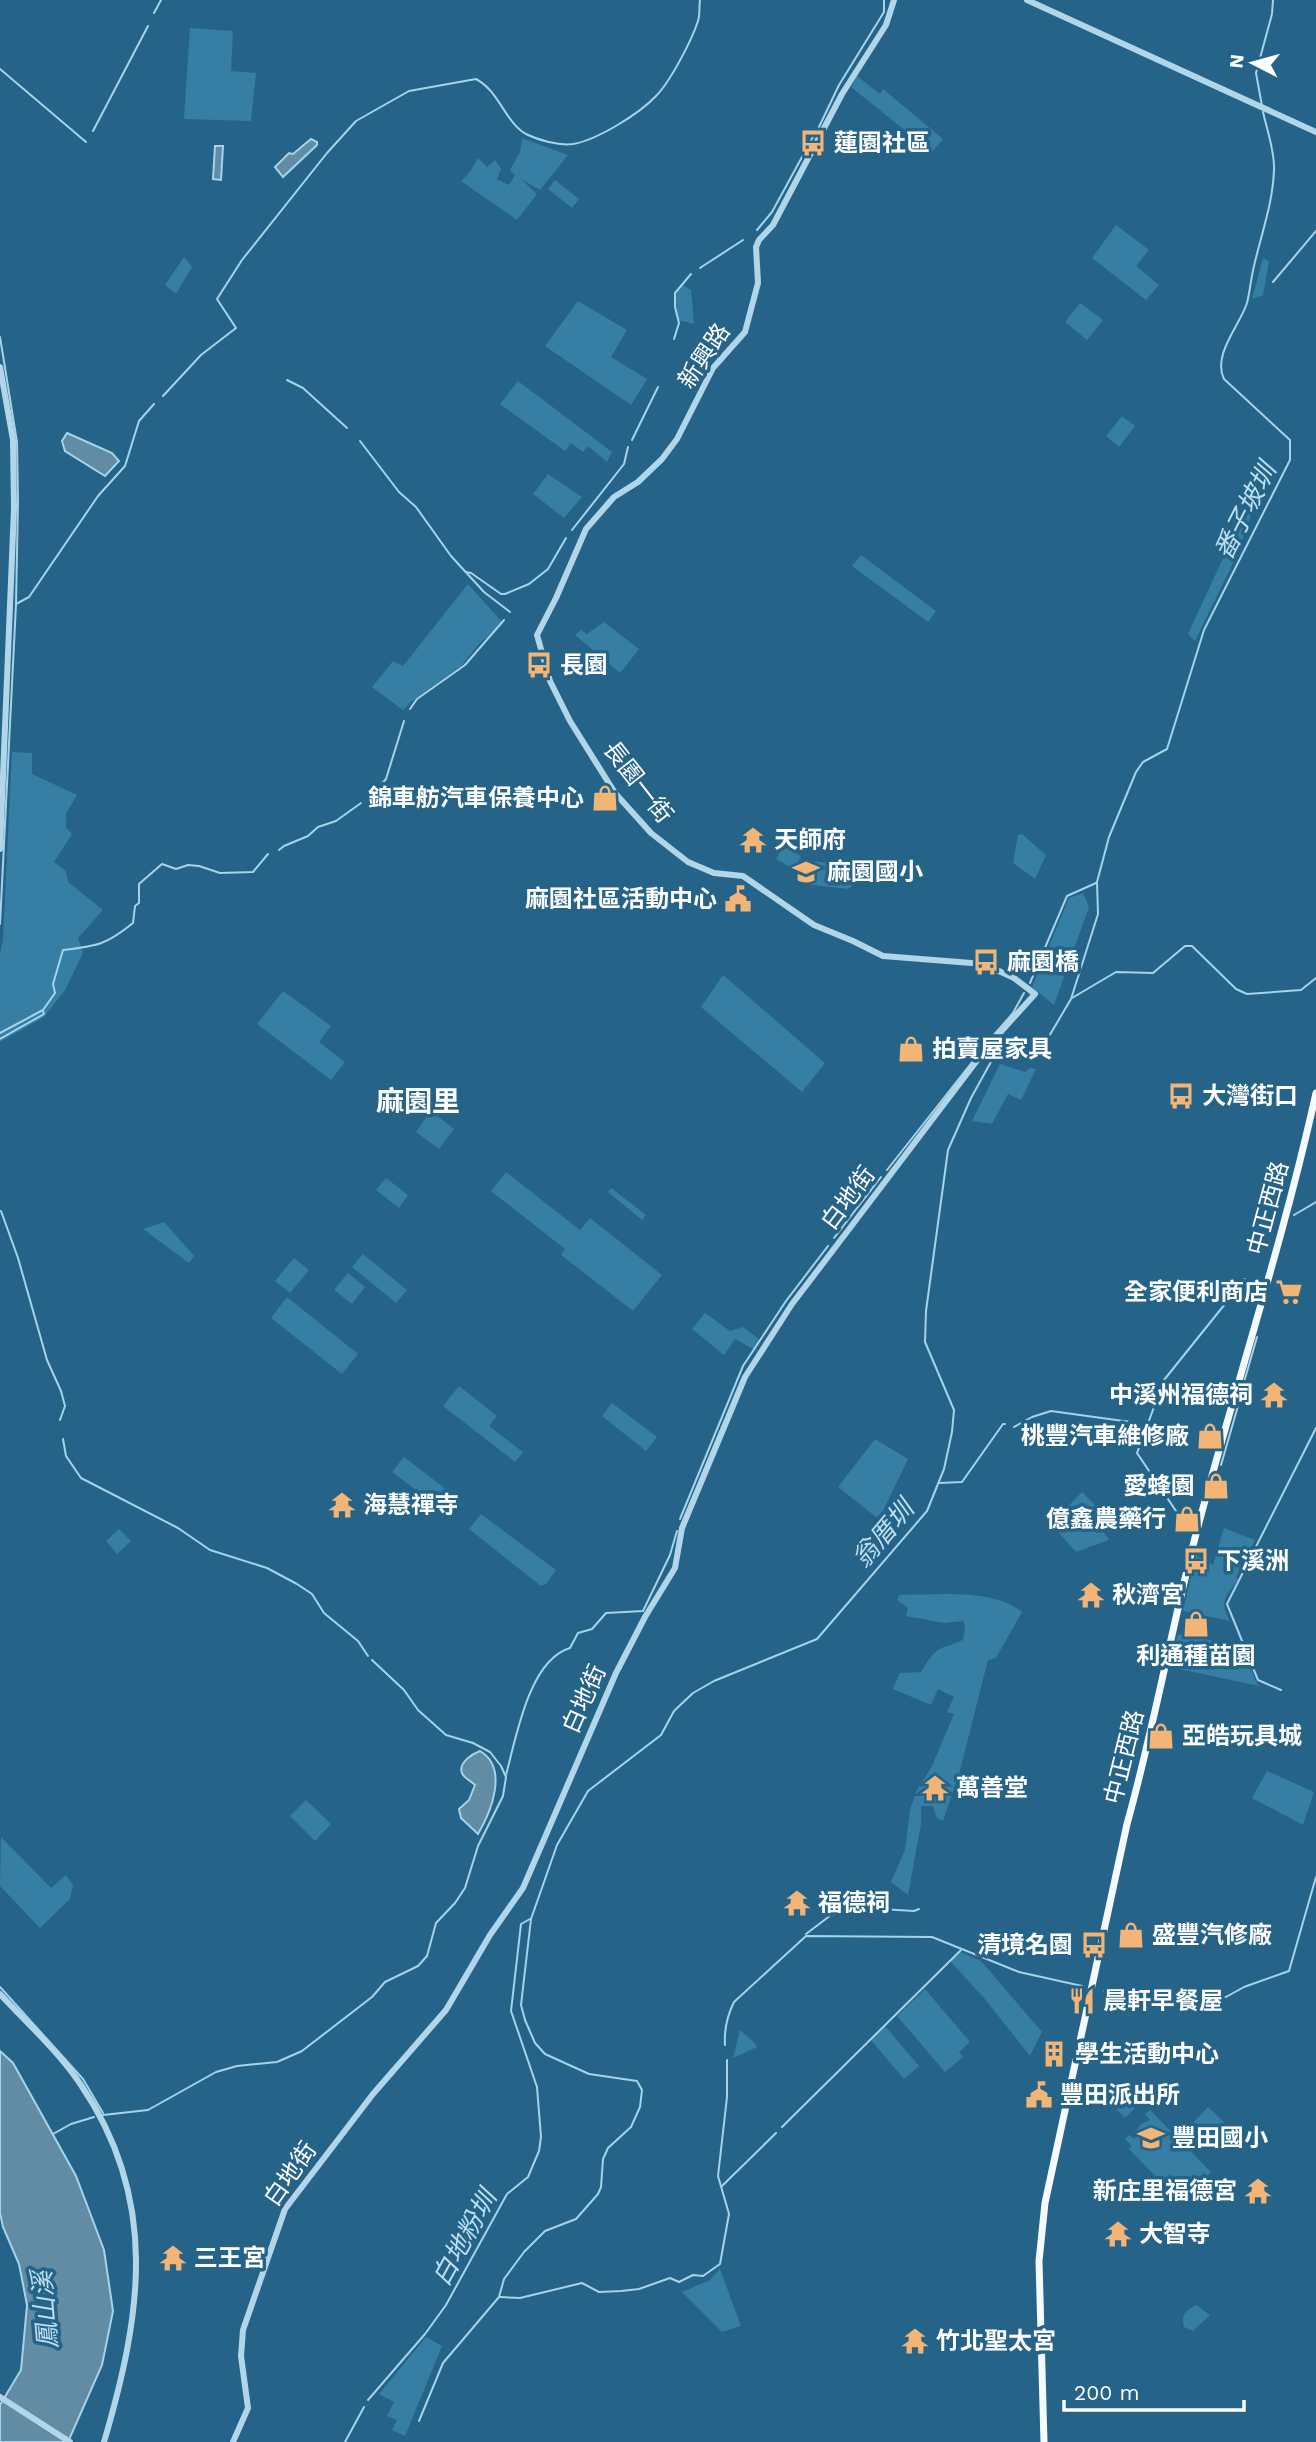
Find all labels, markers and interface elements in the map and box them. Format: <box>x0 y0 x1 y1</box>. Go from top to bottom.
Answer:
north arrow <box>1218 28 1288 98</box>
text: N <box>1224 53 1249 69</box>
bus stop icon: 蓮園社區 <box>798 128 828 158</box>
place label: 蓮園社區 <box>834 129 930 157</box>
street label: 新興路 <box>672 318 736 394</box>
water label: 番子坡圳 <box>1208 454 1284 564</box>
bus stop icon: 長園 <box>524 650 554 680</box>
place label: 長園 <box>560 651 608 679</box>
street label: 長園一街 <box>597 736 679 828</box>
shop icon: 錦車舫汽車保養中心 <box>590 783 620 813</box>
place label: 錦車舫汽車保養中心 <box>368 784 584 812</box>
temple icon: 天師府 <box>738 825 768 855</box>
place label: 天師府 <box>774 826 846 854</box>
school or university icon: 麻園國小 <box>791 857 821 887</box>
place label: 麻園國小 <box>827 858 923 886</box>
public building icon: 麻園社區活動中心 <box>723 884 753 914</box>
place label: 麻園社區活動中心 <box>525 885 717 913</box>
bus stop icon: 麻園橋 <box>971 947 1001 977</box>
place label: 麻園橋 <box>1007 948 1079 976</box>
shop icon: 拍賣屋家具 <box>896 1034 926 1064</box>
place label: 拍賣屋家具 <box>932 1035 1052 1063</box>
bus stop icon: 大灣街口 <box>1166 1081 1196 1111</box>
place label: 大灣街口 <box>1202 1082 1298 1110</box>
district label: 麻園里 <box>376 1085 460 1118</box>
street label: 中正西路 <box>1242 1158 1294 1258</box>
street label: 白地街 <box>815 1161 881 1235</box>
supermarket icon: 全家便利商店 <box>1274 1277 1304 1307</box>
place label: 全家便利商店 <box>1124 1278 1268 1306</box>
temple icon: 中溪州福德祠 <box>1259 1380 1289 1410</box>
place label: 中溪州福德祠 <box>1109 1381 1253 1409</box>
shop icon: 桃豐汽車維修廠 <box>1195 1421 1225 1451</box>
place label: 桃豐汽車維修廠 <box>1021 1422 1189 1450</box>
shop icon: 愛蜂園 <box>1201 1471 1231 1501</box>
place label: 愛蜂園 <box>1123 1472 1195 1500</box>
temple icon: 海慧禪寺 <box>327 1490 357 1520</box>
place label: 海慧禪寺 <box>363 1491 459 1519</box>
water label: 翁厝圳 <box>846 1491 922 1574</box>
shop icon: 億鑫農藥行 <box>1172 1504 1202 1534</box>
place label: 億鑫農藥行 <box>1046 1505 1166 1533</box>
bus stop icon: 下溪洲 <box>1181 1546 1211 1576</box>
place label: 下溪洲 <box>1217 1547 1289 1575</box>
temple icon: 秋濟宮 <box>1076 1580 1106 1610</box>
place label: 秋濟宮 <box>1112 1581 1184 1609</box>
shop icon: 利通種苗園 <box>1181 1609 1211 1639</box>
place label: 利通種苗園 <box>1136 1642 1256 1670</box>
street label: 白地街 <box>557 1660 611 1738</box>
street label: 中正西路 <box>1099 1707 1149 1807</box>
shop icon: 亞皓玩具城 <box>1146 1721 1176 1751</box>
place label: 亞皓玩具城 <box>1182 1722 1302 1750</box>
temple icon: 萬善堂 <box>920 1773 950 1803</box>
place label: 萬善堂 <box>956 1774 1028 1802</box>
temple icon: 福德祠 <box>782 1888 812 1918</box>
place label: 福德祠 <box>818 1889 890 1917</box>
shop icon: 盛豐汽修廠 <box>1116 1920 1146 1950</box>
place label: 盛豐汽修廠 <box>1152 1921 1272 1949</box>
bus stop icon: 清境名園 <box>1079 1930 1109 1960</box>
place label: 清境名園 <box>977 1931 1073 1959</box>
restaurant icon: 晨軒早餐屋 <box>1067 1986 1097 2016</box>
place label: 晨軒早餐屋 <box>1103 1987 1223 2015</box>
building icon: 學生活動中心 <box>1039 2039 1069 2069</box>
place label: 學生活動中心 <box>1075 2040 1219 2068</box>
public building icon: 豐田派出所 <box>1024 2080 1054 2110</box>
place label: 豐田派出所 <box>1060 2081 1180 2109</box>
school or university icon: 豐田國小 <box>1136 2123 1166 2153</box>
place label: 豐田國小 <box>1172 2124 1268 2152</box>
street label: 白地街 <box>258 2136 322 2212</box>
temple icon: 新庄里福德宮 <box>1243 2176 1273 2206</box>
place label: 新庄里福德宮 <box>1093 2177 1237 2205</box>
water label: 白地粉圳 <box>426 2182 504 2291</box>
temple icon: 大智寺 <box>1103 2219 1133 2249</box>
place label: 大智寺 <box>1139 2220 1211 2248</box>
temple icon: 三王宮 <box>158 2243 188 2273</box>
place label: 三王宮 <box>194 2244 266 2272</box>
water label: 鳳山溪 <box>26 2266 63 2350</box>
temple icon: 竹北聖太宮 <box>900 2326 930 2356</box>
place label: 竹北聖太宮 <box>936 2327 1056 2355</box>
scale bar <box>1064 2368 1244 2412</box>
text: 200 m <box>1074 2380 1140 2405</box>

